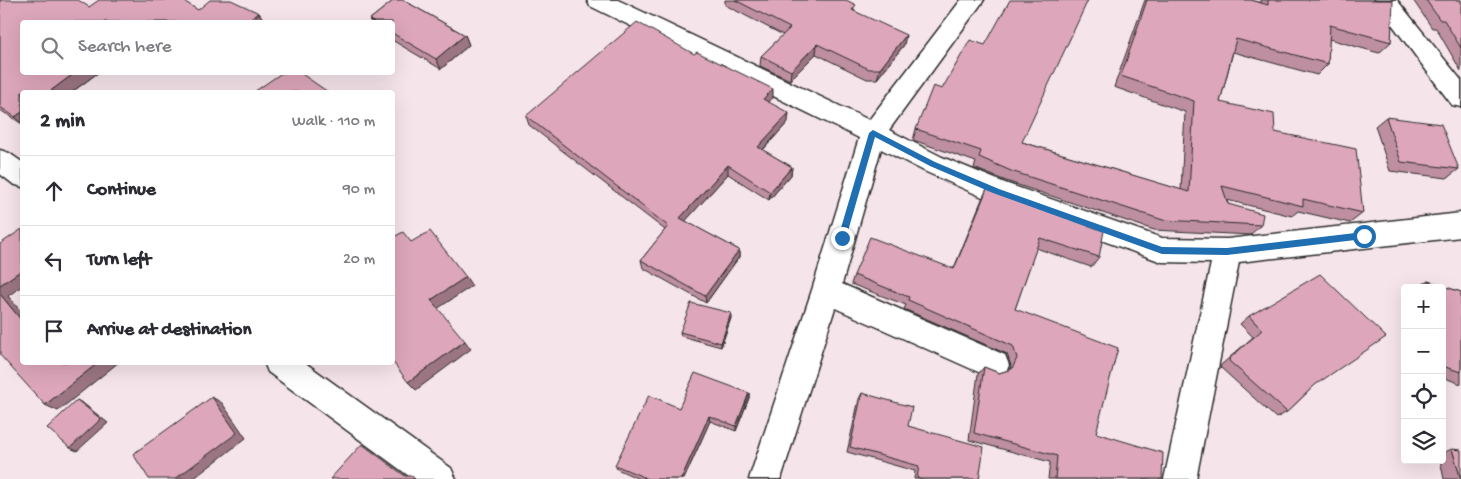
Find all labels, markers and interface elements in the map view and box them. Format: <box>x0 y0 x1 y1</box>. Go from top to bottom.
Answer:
search box <box>20 20 395 75</box>
icon: search <box>38 34 66 62</box>
text: Search here <box>78 36 172 59</box>
text: 2 min <box>40 110 85 135</box>
text: Walk · 110 m <box>292 113 375 132</box>
icon: ahead <box>40 177 68 205</box>
text: Continue <box>87 179 156 202</box>
text: 90 m <box>343 181 375 200</box>
route start <box>1353 225 1376 248</box>
route end <box>831 227 854 250</box>
icon: left <box>40 247 68 275</box>
text: Turn left <box>87 249 151 272</box>
text: 20 m <box>343 251 375 270</box>
map controls <box>1401 284 1446 464</box>
button: + <box>1401 284 1446 329</box>
icon: arrive <box>40 317 68 345</box>
text: Arrive at destination <box>87 319 251 342</box>
button: − <box>1401 329 1446 374</box>
button: locate <box>1401 374 1446 419</box>
button: layers <box>1401 419 1446 464</box>

